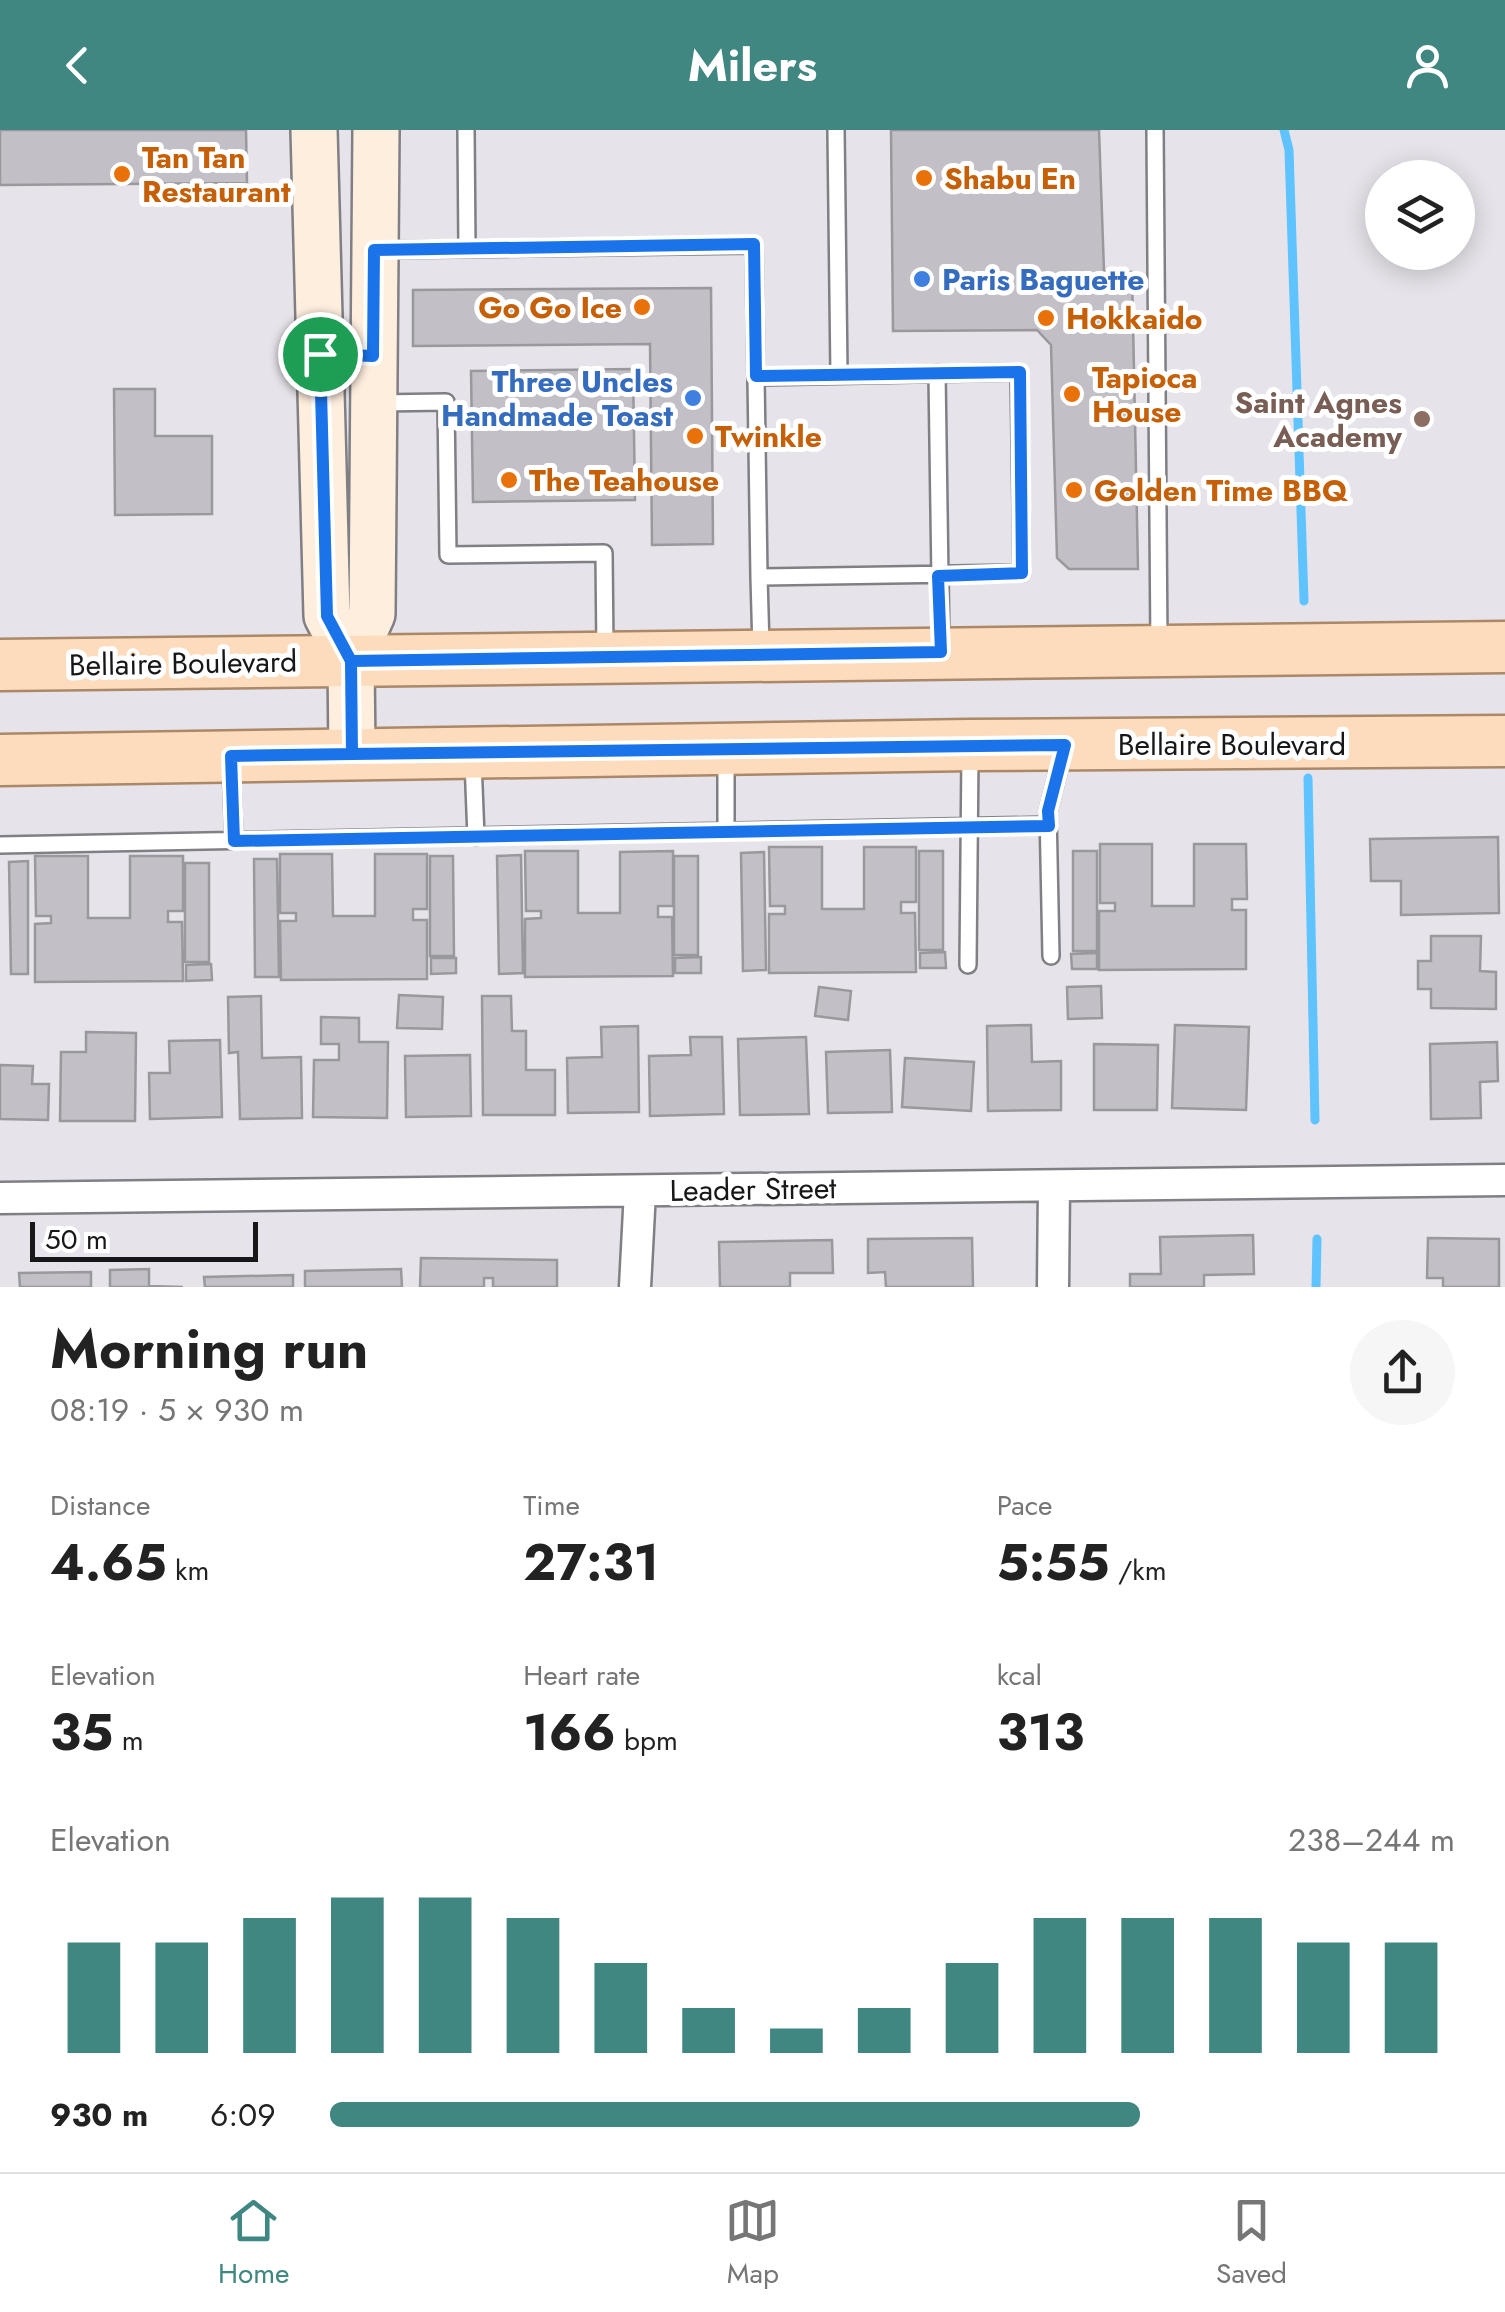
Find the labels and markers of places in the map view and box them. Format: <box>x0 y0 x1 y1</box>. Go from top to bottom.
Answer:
place label: Tan Tan Restaurant <box>142 136 291 213</box>
place label: Shabu En <box>944 157 1076 200</box>
marker: Tan Tan Restaurant <box>111 163 133 185</box>
marker: Shabu En <box>913 167 935 189</box>
place label: Paris Baguette <box>942 258 1144 301</box>
marker: Paris Baguette <box>911 268 933 290</box>
place label: Go Go Ice <box>478 286 622 329</box>
marker: Go Go Ice <box>631 296 653 318</box>
place label: Hokkaido <box>1066 297 1203 340</box>
marker: Hokkaido <box>1035 307 1057 329</box>
pin <box>278 312 363 397</box>
place label: Tapioca House <box>1092 356 1197 433</box>
place label: Three Uncles Handmade Toast <box>441 360 673 437</box>
place label: Saint Agnes Academy <box>1235 381 1402 458</box>
marker: Tapioca House <box>1061 383 1083 405</box>
marker: Three Uncles Handmade Toast <box>682 387 704 409</box>
marker: Saint Agnes Academy <box>1411 408 1433 430</box>
place label: Twinkle <box>715 415 822 458</box>
marker: Twinkle <box>684 425 706 447</box>
place label: The Teahouse <box>529 459 719 502</box>
marker: The Teahouse <box>498 469 520 491</box>
place label: Golden Time BBQ <box>1094 469 1349 512</box>
marker: Golden Time BBQ <box>1063 479 1085 501</box>

